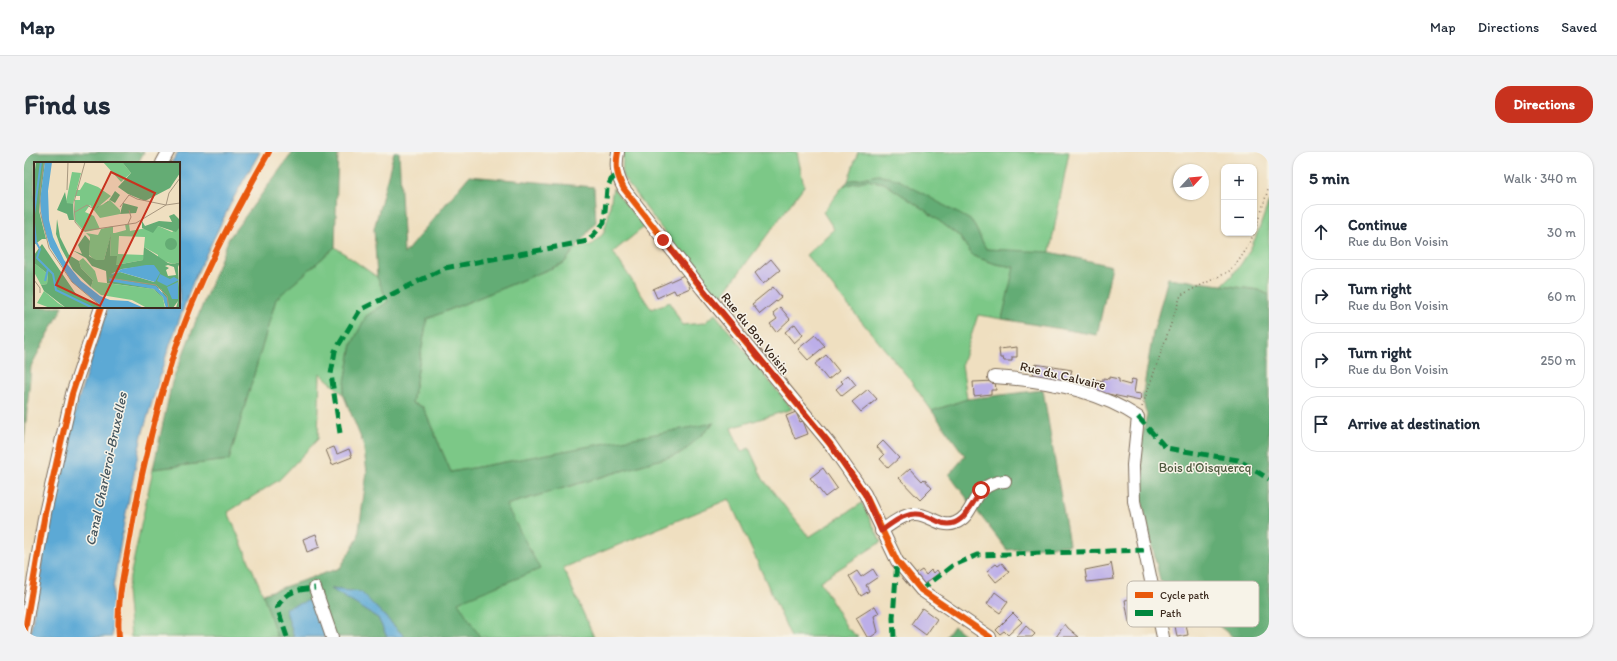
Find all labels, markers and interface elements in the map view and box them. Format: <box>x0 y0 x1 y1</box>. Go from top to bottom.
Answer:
text: Map <box>20 16 55 39</box>
text: Map <box>1430 19 1456 36</box>
text: Directions <box>1478 19 1539 36</box>
text: Saved <box>1561 19 1597 36</box>
button: Directions <box>1495 86 1593 123</box>
text: Find us <box>24 87 111 121</box>
inset map <box>34 162 180 308</box>
north arrow <box>1173 164 1209 200</box>
map controls <box>1221 164 1257 236</box>
button: + <box>1221 164 1257 200</box>
text: 5 min <box>1309 168 1349 188</box>
text: Walk · 340 m <box>1504 171 1577 186</box>
button: − <box>1221 200 1257 236</box>
text: Continue <box>1348 216 1407 234</box>
icon: ahead <box>1310 221 1332 243</box>
text: 30 m <box>1547 225 1576 240</box>
route end <box>654 231 672 249</box>
text: Rue du Bon Voisin <box>1348 234 1448 249</box>
text: Turn right <box>1348 280 1412 298</box>
icon: right <box>1310 285 1332 307</box>
text: 60 m <box>1547 289 1576 304</box>
street label: Rue du Bon Voisin <box>718 290 793 378</box>
text: Rue du Bon Voisin <box>1348 298 1448 313</box>
text: Turn right <box>1348 344 1412 362</box>
icon: right <box>1310 349 1332 371</box>
text: 250 m <box>1540 353 1576 368</box>
street label: Rue du Calvaire <box>1019 358 1107 393</box>
text: Rue du Bon Voisin <box>1348 362 1448 377</box>
water label: Canal Charleroi-Bruxelles <box>82 390 131 547</box>
icon: arrive <box>1310 413 1332 435</box>
text: Arrive at destination <box>1348 415 1480 433</box>
park label: Bois d'Oisquercq <box>1159 460 1251 475</box>
route start <box>972 481 990 499</box>
legend <box>1127 581 1259 627</box>
text: Cycle path <box>1160 589 1209 602</box>
text: Path <box>1160 607 1182 620</box>

